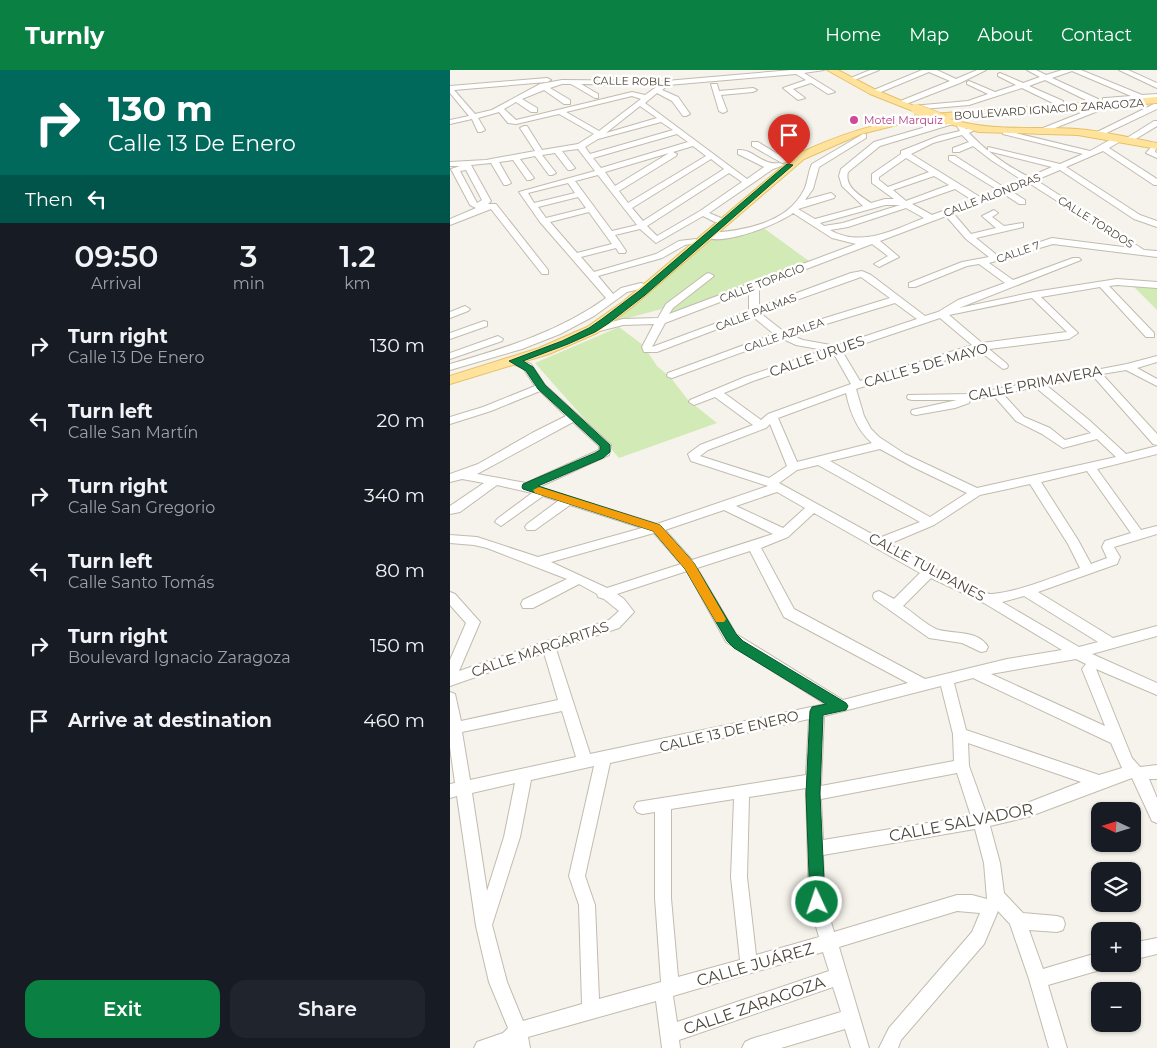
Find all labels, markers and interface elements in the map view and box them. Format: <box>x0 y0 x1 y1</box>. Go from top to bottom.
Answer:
text: Turnly <box>25 21 104 50</box>
text: Home <box>825 24 881 46</box>
text: Map <box>909 24 949 46</box>
text: About <box>977 24 1033 46</box>
text: Contact <box>1061 24 1132 46</box>
street label: CALLE ROBLE <box>593 73 671 89</box>
text: 130 m <box>108 87 213 130</box>
icon: right <box>25 90 90 155</box>
street label: BOULEVARD IGNACIO ZARAGOZA <box>954 95 1145 123</box>
place label: Motel Marquiz <box>864 113 943 127</box>
pin <box>768 114 810 165</box>
marker: Motel Marquiz <box>848 114 860 126</box>
icon: arrive <box>775 121 803 149</box>
text: Calle 13 De Enero <box>108 130 296 157</box>
street label: CALLE ALONDRAS <box>942 170 1043 220</box>
icon: left <box>83 185 111 213</box>
text: Then <box>25 188 73 211</box>
street label: CALLE TORDOS <box>1055 193 1137 251</box>
text: 09:50 <box>74 238 158 275</box>
text: 3 <box>240 238 257 275</box>
text: 1.2 <box>339 238 376 275</box>
street label: CALLE 7 <box>994 238 1042 266</box>
street label: CALLE TOPACIO <box>718 260 806 306</box>
text: Arrival <box>91 274 142 293</box>
text: min <box>233 274 265 293</box>
text: km <box>344 274 371 293</box>
street label: CALLE PALMAS <box>714 290 799 334</box>
street label: CALLE AZALEA <box>742 315 826 355</box>
text: Turn right <box>68 325 168 348</box>
street label: CALLE URUES <box>767 331 867 381</box>
icon: right <box>25 332 53 360</box>
text: 130 m <box>370 334 425 357</box>
street label: CALLE 5 DE MAYO <box>862 339 990 391</box>
text: Calle 13 De Enero <box>68 348 205 367</box>
street label: CALLE PRIMAVERA <box>967 361 1104 405</box>
text: Turn left <box>68 400 153 423</box>
icon: left <box>25 407 53 435</box>
text: 20 m <box>377 409 425 432</box>
text: Calle San Martín <box>68 423 198 442</box>
text: Turn right <box>68 475 168 498</box>
icon: right <box>25 482 53 510</box>
text: 340 m <box>364 484 425 507</box>
text: Calle San Gregorio <box>68 498 215 517</box>
street label: CALLE TULIPANES <box>866 529 988 605</box>
text: Turn left <box>68 550 153 573</box>
icon: left <box>25 557 53 585</box>
text: 80 m <box>375 559 425 582</box>
text: Calle Santo Tomás <box>68 573 214 592</box>
street label: CALLE MARGARITAS <box>469 617 611 681</box>
text: Turn right <box>68 625 168 648</box>
icon: right <box>25 632 53 660</box>
text: 150 m <box>370 634 425 657</box>
text: Boulevard Ignacio Zaragoza <box>68 648 291 667</box>
street label: CALLE 13 DE ENERO <box>658 706 801 756</box>
icon: arrive <box>25 707 53 735</box>
text: Arrive at destination <box>68 709 272 732</box>
text: 460 m <box>363 709 425 732</box>
street label: CALLE SALVADOR <box>887 799 1035 846</box>
north arrow <box>1091 802 1141 852</box>
map controls <box>1091 802 1141 1032</box>
button: layers <box>1091 862 1141 912</box>
position arrow <box>790 875 842 927</box>
button: + <box>1091 922 1141 972</box>
street label: CALLE JUÁREZ <box>694 939 816 990</box>
street label: CALLE ZARAGOZA <box>681 972 828 1039</box>
button: Exit <box>25 980 220 1038</box>
button: Share <box>230 980 425 1038</box>
button: − <box>1091 982 1141 1032</box>

